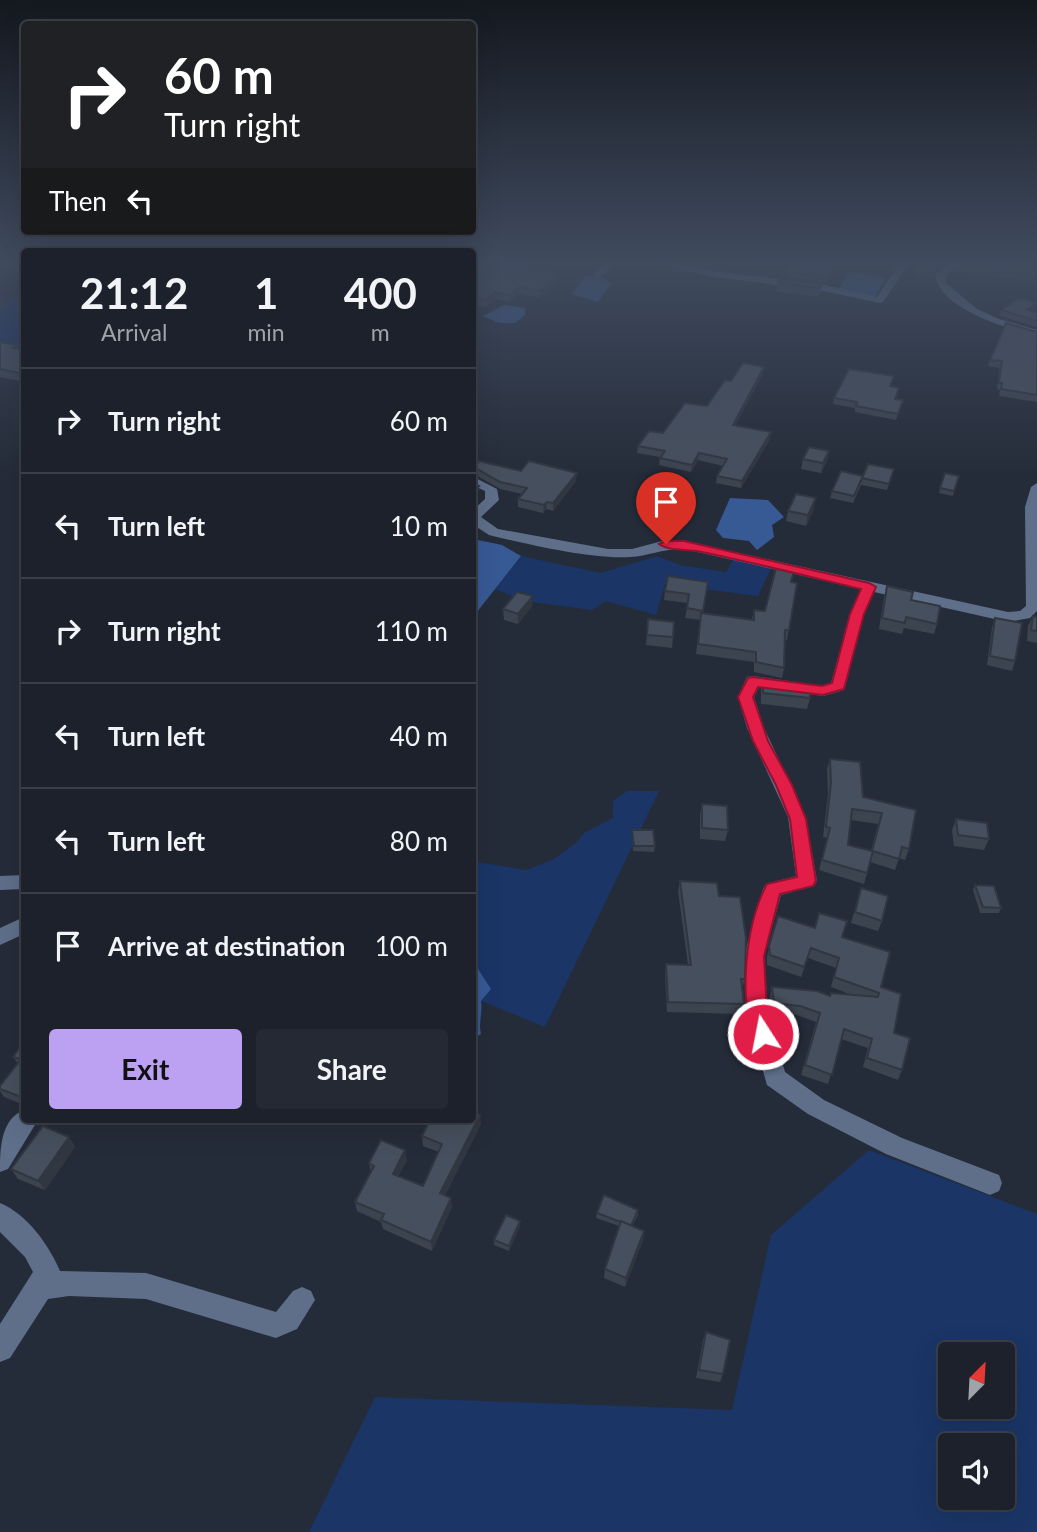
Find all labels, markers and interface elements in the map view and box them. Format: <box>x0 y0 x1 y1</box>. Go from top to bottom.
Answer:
text: 60 m <box>164 46 274 104</box>
icon: right <box>49 49 140 140</box>
text: Turn right <box>164 105 300 144</box>
icon: left <box>121 182 159 220</box>
text: Then <box>49 185 107 217</box>
text: 21:12 <box>80 268 188 318</box>
text: 1 <box>254 268 278 318</box>
text: 400 <box>344 268 417 318</box>
text: Arrival <box>101 318 167 346</box>
text: min <box>247 318 285 346</box>
text: m <box>371 318 390 346</box>
icon: right <box>49 402 87 440</box>
text: Turn right <box>108 405 221 437</box>
text: 60 m <box>390 405 448 437</box>
pin <box>636 472 696 544</box>
icon: arrive <box>647 483 685 521</box>
icon: left <box>49 507 87 545</box>
text: Turn left <box>108 510 205 542</box>
text: 10 m <box>390 510 448 542</box>
icon: right <box>49 612 87 650</box>
text: Turn right <box>108 615 221 647</box>
text: 110 m <box>375 615 448 647</box>
icon: left <box>49 717 87 755</box>
text: Turn left <box>108 720 205 752</box>
text: 40 m <box>390 720 448 752</box>
icon: left <box>49 822 87 860</box>
text: Turn left <box>108 825 205 857</box>
text: 80 m <box>390 825 448 857</box>
icon: arrive <box>49 927 87 965</box>
text: Arrive at destination <box>108 930 345 962</box>
text: 100 m <box>375 930 448 962</box>
position arrow <box>726 997 800 1071</box>
button: Exit <box>49 1029 242 1109</box>
button: Share <box>256 1029 448 1109</box>
north arrow <box>938 1342 1015 1419</box>
map controls <box>938 1342 1015 1510</box>
button: sound <box>938 1433 1015 1510</box>

